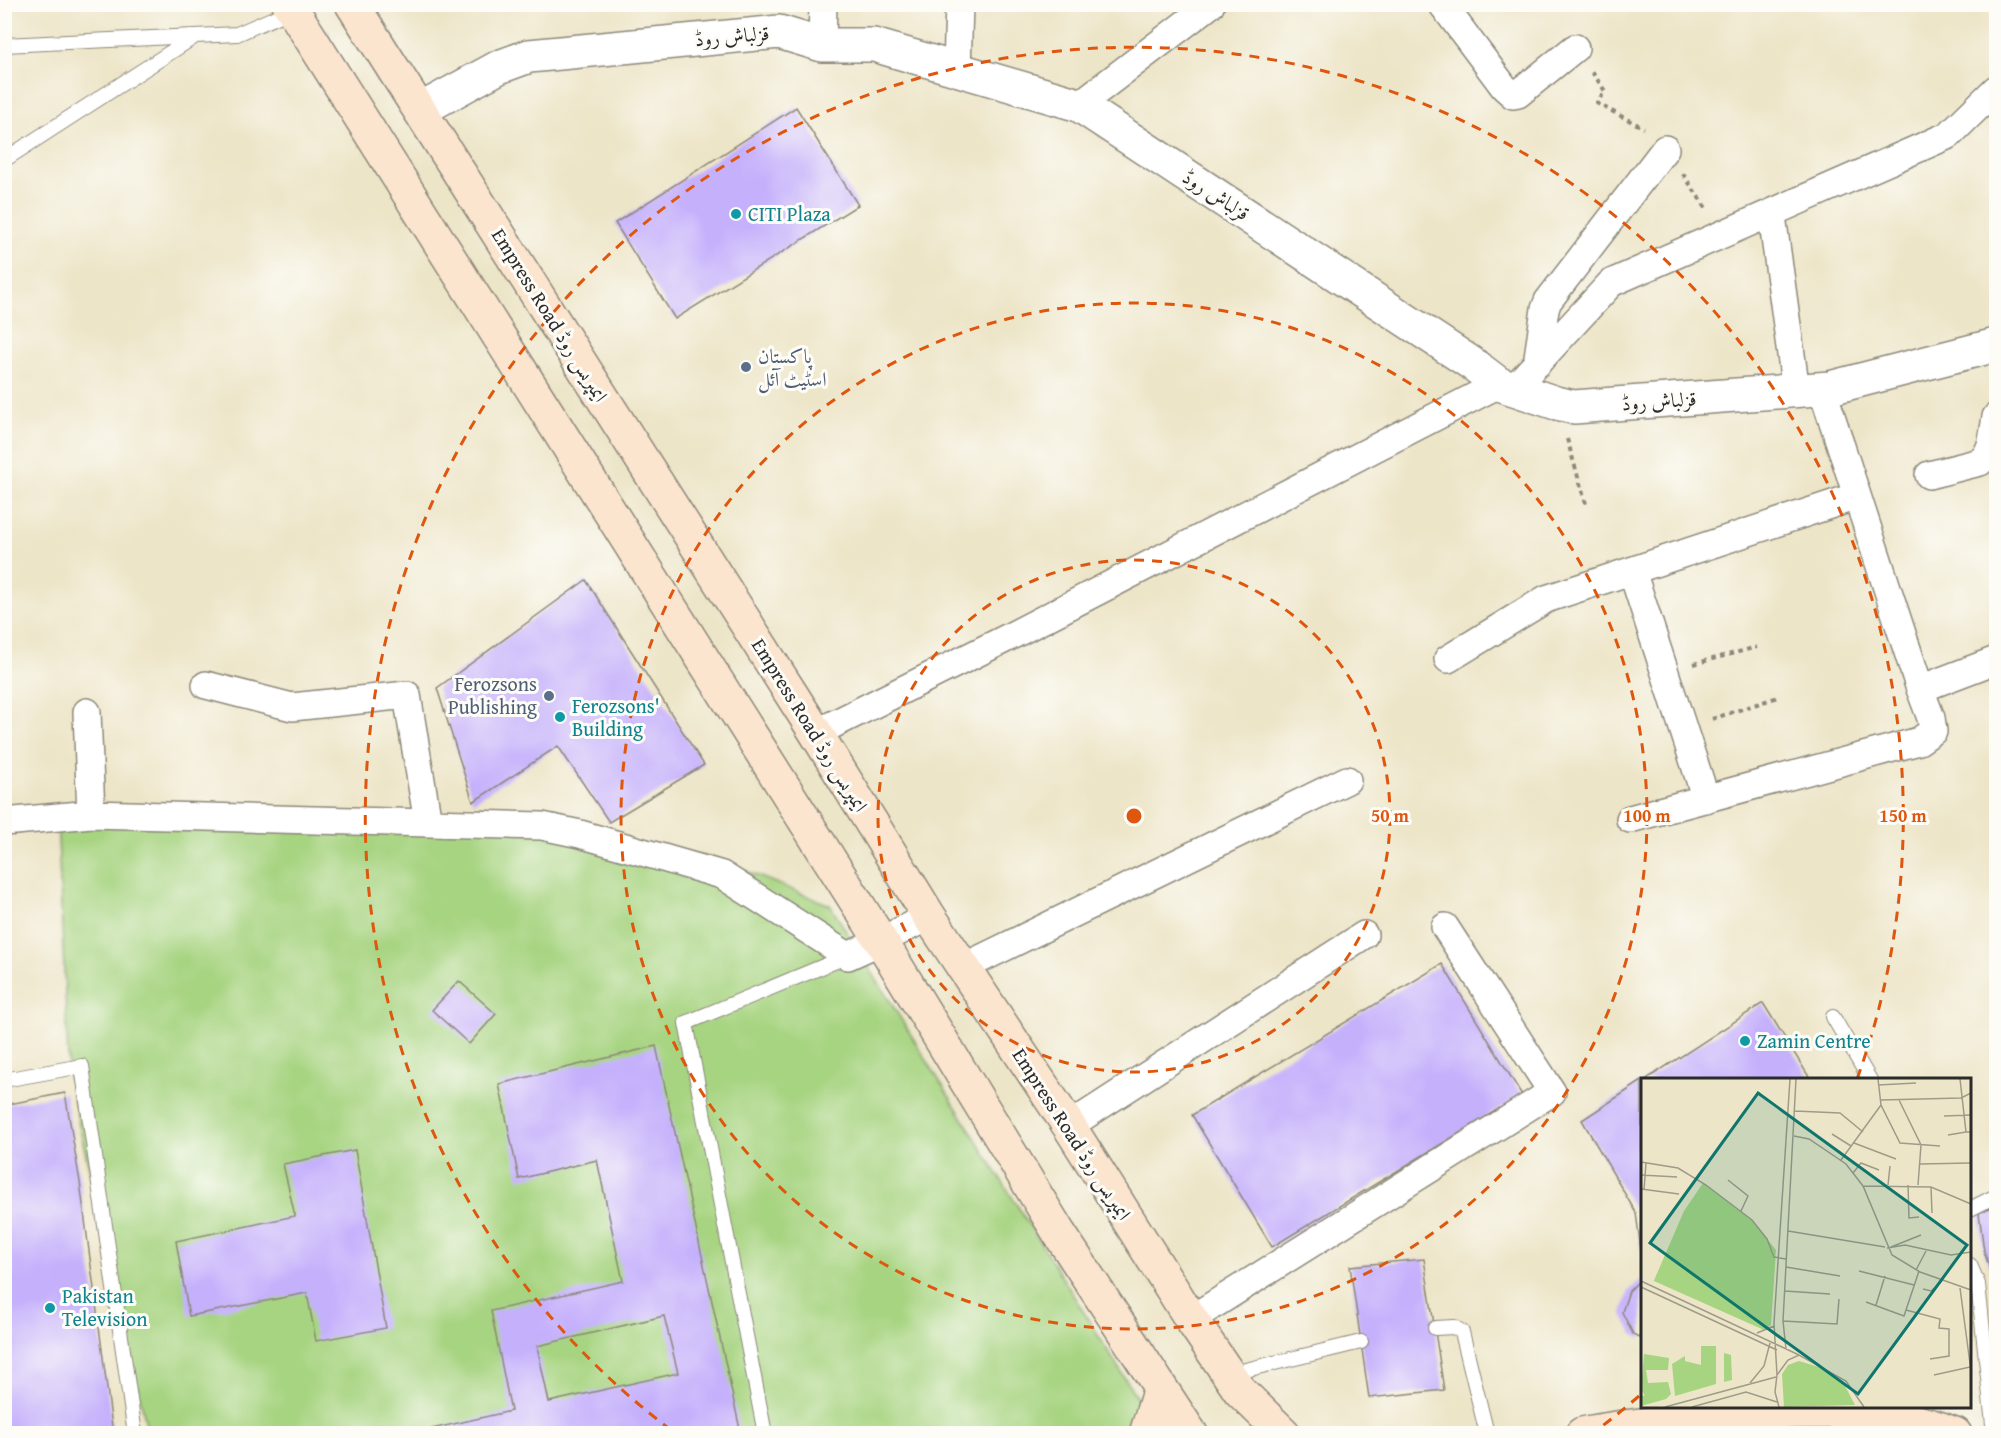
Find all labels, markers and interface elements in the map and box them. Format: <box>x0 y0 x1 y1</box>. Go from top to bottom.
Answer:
street label: قزلباش روڈ <box>693 18 771 53</box>
street label: قزلباش روڈ <box>1177 162 1256 227</box>
place label: CITI Plaza <box>748 199 831 228</box>
marker: CITI Plaza <box>729 207 743 221</box>
street label: Empress Road ایمپریس روڈ <box>485 222 616 407</box>
place label: پاکستان اسٹیٹ آئل <box>758 341 827 394</box>
marker: پاکستان اسٹیٹ آئل <box>739 360 753 374</box>
street label: قزلباش روڈ <box>1621 383 1697 418</box>
street label: Empress Road ایمپریس روڈ <box>745 632 876 817</box>
place label: Ferozsons Publishing <box>448 669 537 721</box>
marker: Ferozsons Publishing <box>542 689 556 703</box>
place label: Ferozsons' Building <box>572 691 660 743</box>
marker: Ferozsons' Building <box>553 710 567 724</box>
text: 50 m <box>1371 802 1410 829</box>
text: 100 m <box>1623 802 1671 829</box>
text: 150 m <box>1879 802 1927 829</box>
centre of rings <box>1124 806 1144 826</box>
place label: Zamin Centre <box>1757 1026 1871 1055</box>
marker: Zamin Centre <box>1738 1034 1752 1048</box>
street label: Empress Road ایمپریس روڈ <box>1006 1042 1139 1225</box>
inset map <box>1641 1078 1971 1408</box>
place label: Pakistan Television <box>62 1281 147 1333</box>
marker: Pakistan Television <box>43 1301 57 1315</box>

